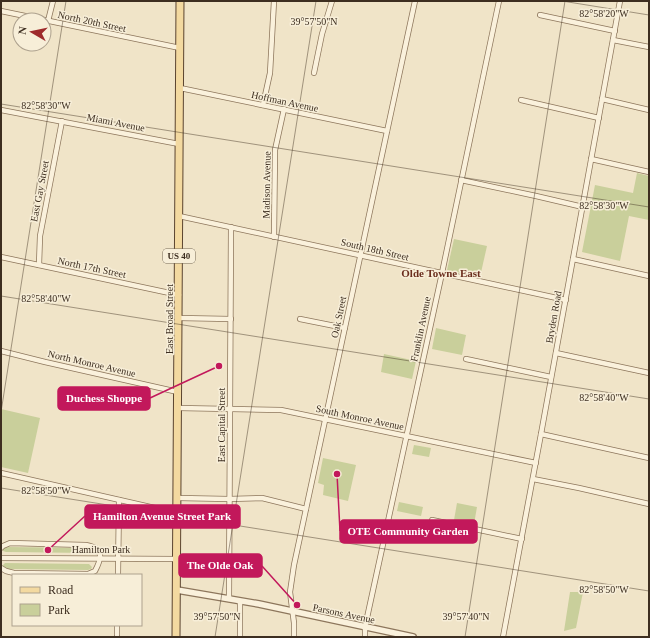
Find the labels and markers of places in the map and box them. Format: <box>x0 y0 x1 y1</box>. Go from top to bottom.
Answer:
callout: Duchess Shoppe <box>58 387 150 410</box>
callout: Hamilton Avenue Street Park <box>85 505 240 528</box>
callout: OTE Community Garden <box>340 520 477 543</box>
callout: The Olde Oak <box>179 554 262 577</box>

